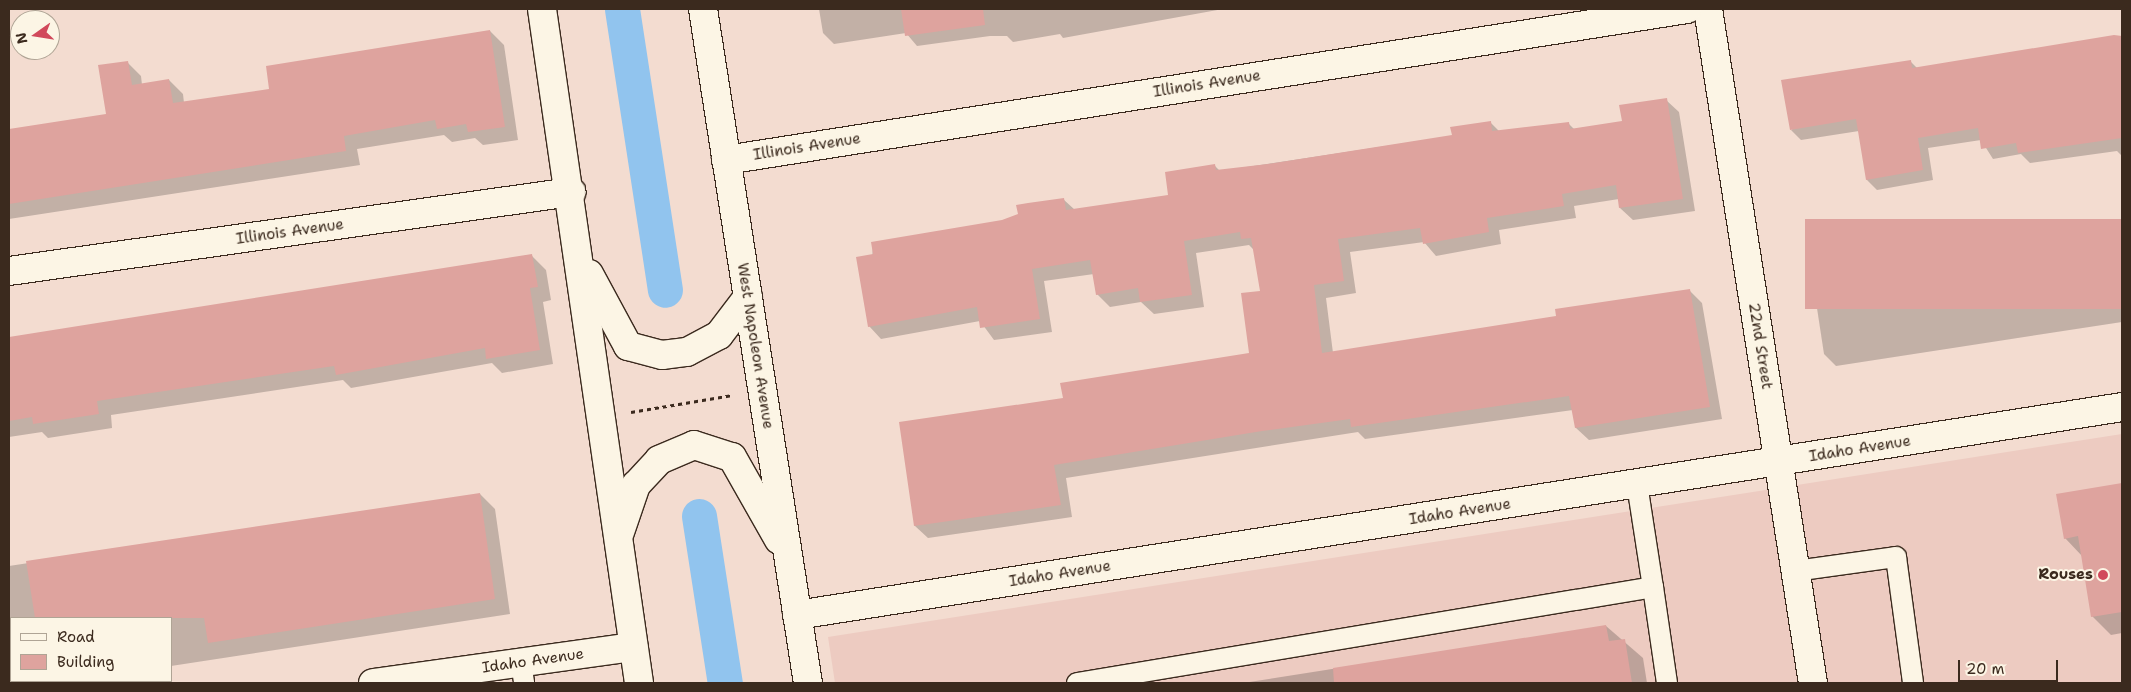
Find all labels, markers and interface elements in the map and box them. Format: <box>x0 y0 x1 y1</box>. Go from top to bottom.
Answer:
north arrow <box>10 10 60 60</box>
text: N <box>11 31 31 46</box>
street label: Illinois Avenue <box>1152 67 1262 101</box>
street label: Illinois Avenue <box>752 130 862 164</box>
street label: Illinois Avenue <box>235 216 345 248</box>
street label: West Napoleon Avenue <box>733 262 777 430</box>
street label: 22nd Street <box>1744 301 1776 391</box>
street label: Idaho Avenue <box>1808 432 1912 466</box>
street label: Idaho Avenue <box>1408 495 1512 529</box>
street label: Idaho Avenue <box>1008 557 1112 591</box>
place label: Rouses <box>2038 566 2093 584</box>
marker: Rouses <box>2097 569 2109 581</box>
legend <box>10 617 172 682</box>
text: Road <box>57 627 95 647</box>
street label: Idaho Avenue <box>481 645 585 677</box>
scale bar <box>1961 650 2061 682</box>
text: Building <box>57 652 114 672</box>
text: 20 m <box>1966 659 2005 679</box>

